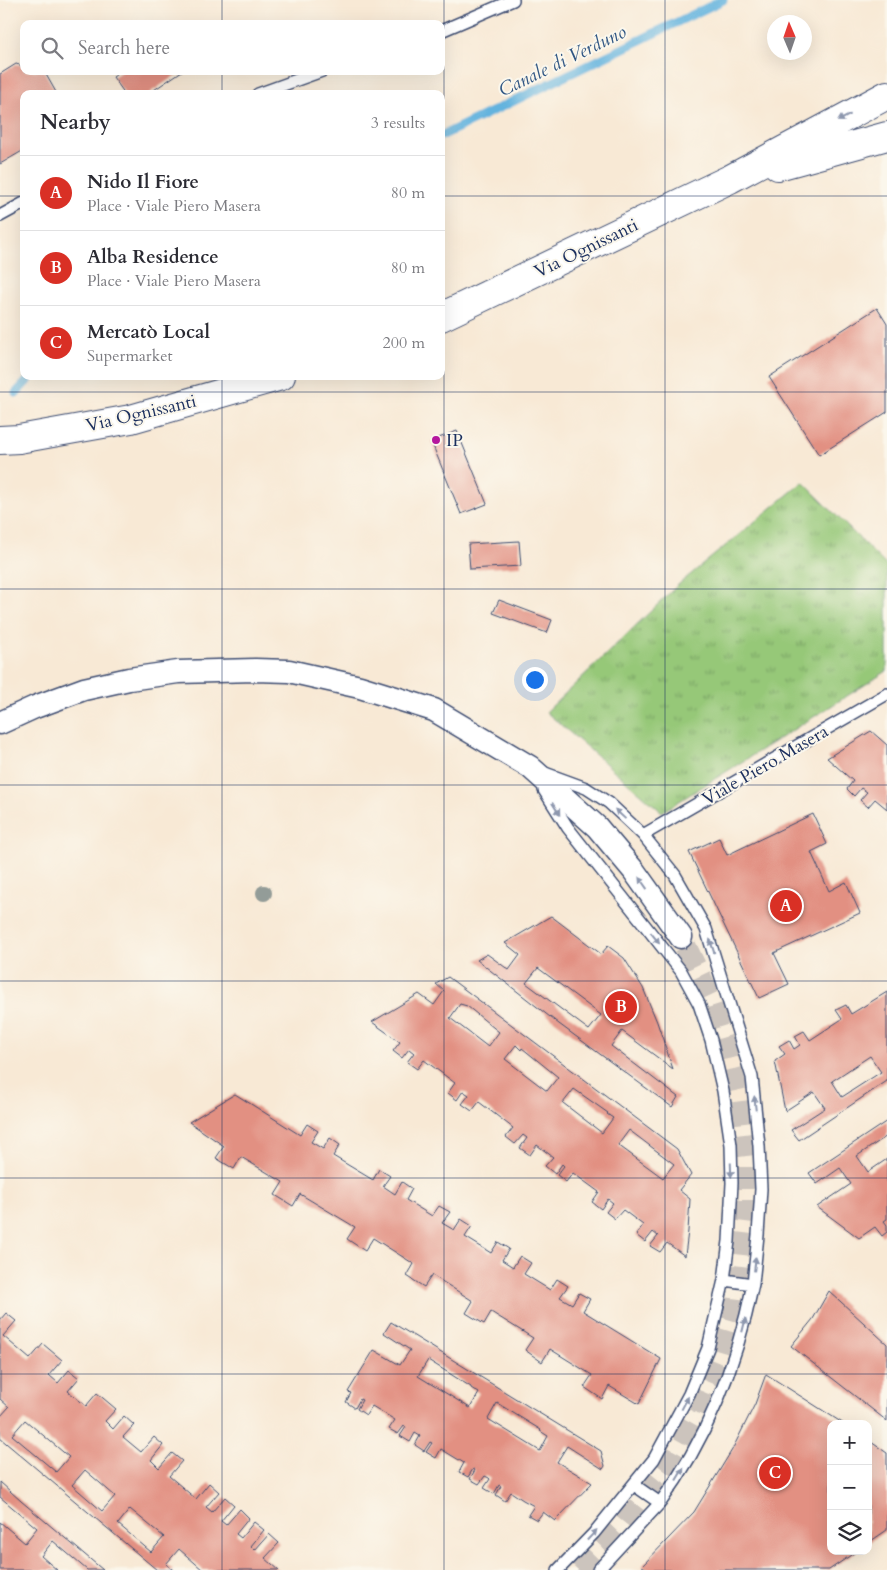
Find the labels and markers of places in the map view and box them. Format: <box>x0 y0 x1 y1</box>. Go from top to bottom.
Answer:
place label: IP <box>446 428 463 453</box>
marker: IP <box>430 434 442 446</box>
pin: A <box>770 887 802 925</box>
pin: B <box>605 988 637 1026</box>
pin: C <box>759 1454 791 1492</box>

